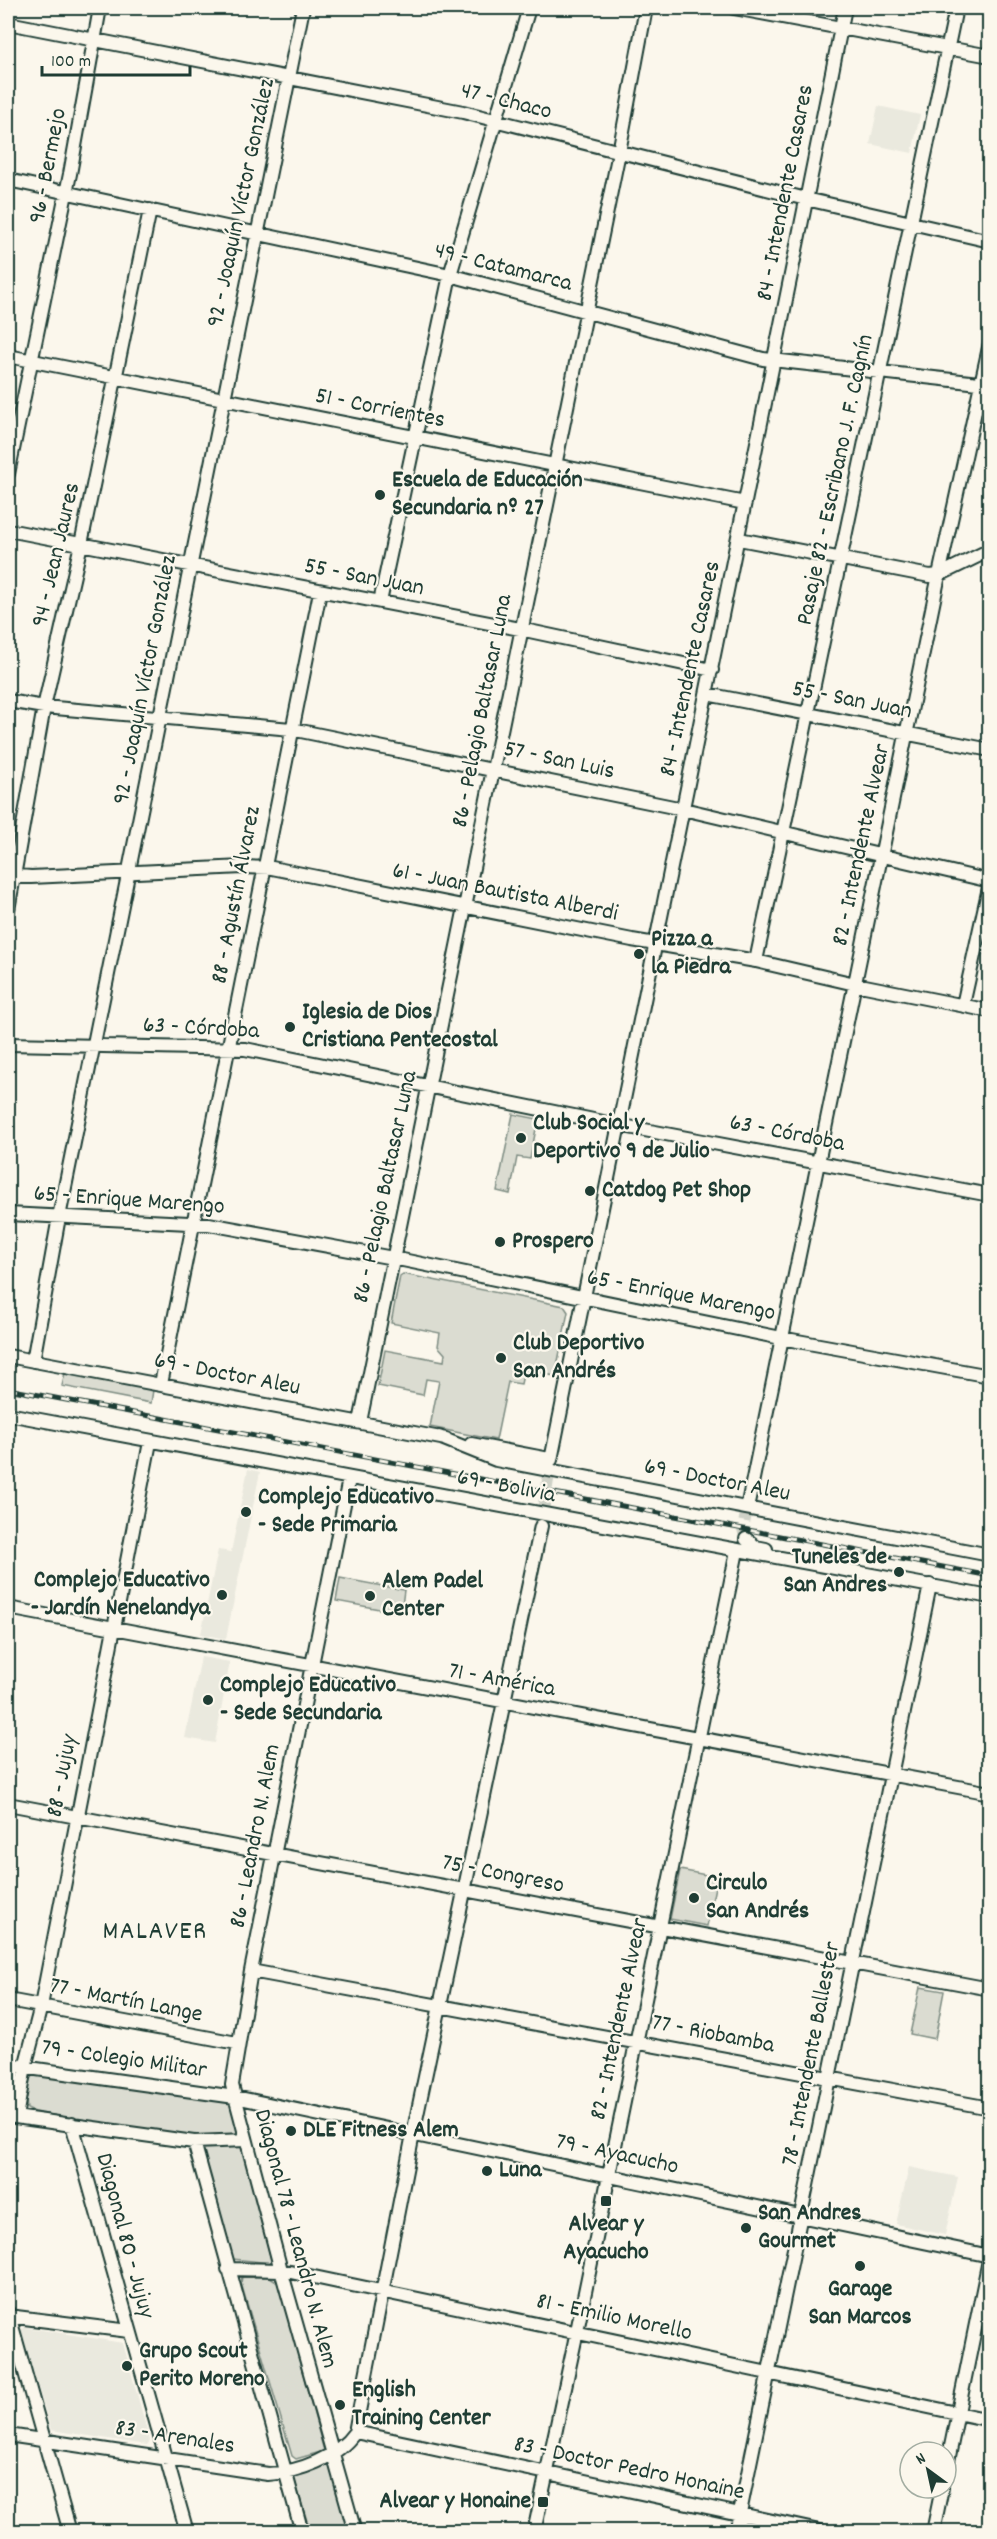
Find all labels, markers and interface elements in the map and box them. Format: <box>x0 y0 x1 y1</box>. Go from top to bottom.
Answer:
scale bar <box>42 39 190 77</box>
text: 100 m <box>51 50 91 75</box>
street label: 47 - Chaco <box>457 74 555 130</box>
street label: 92 - Joaquín Víctor González <box>199 76 285 330</box>
street label: 84 - Intendente Casares <box>748 82 824 304</box>
street label: 96 - Bermejo <box>21 105 77 227</box>
street label: 49 - Catamarca <box>431 234 576 302</box>
street label: Pasaje 82 - Escribano J. F. Cagnín <box>789 331 883 629</box>
street label: 51 - Corrientes <box>312 380 448 438</box>
place label: Escuela de Educación Secundaria nº 27 <box>392 464 583 526</box>
street label: 94 - Jean Jaures <box>24 479 90 631</box>
marker: Escuela de Educación Secundaria nº 27 <box>373 488 387 502</box>
street label: 55 - San Juan <box>301 550 427 606</box>
street label: 92 - Joaquín Víctor González <box>105 552 187 808</box>
street label: 84 - Intendente Casares <box>652 558 730 780</box>
street label: 86 - Pelagio Baltasar Luna <box>444 591 522 830</box>
street label: 55 - San Juan <box>789 673 915 729</box>
street label: 57 - San Luis <box>500 733 618 789</box>
street label: 82 - Intendente Alvear <box>824 741 900 949</box>
street label: 88 - Agustín Álvarez <box>203 803 271 987</box>
street label: 61 - Juan Bautista Alberdi <box>389 854 621 932</box>
place label: Pizza a la Piedra <box>651 923 731 985</box>
marker: Pizza a la Piedra <box>632 947 646 961</box>
place label: Iglesia de Dios Cristiana Pentecostal <box>302 996 498 1058</box>
street label: 63 - Córdoba <box>142 1009 261 1049</box>
marker: Iglesia de Dios Cristiana Pentecostal <box>283 1020 297 1034</box>
street label: 86 - Pelagio Baltasar Luna <box>345 1067 427 1306</box>
street label: 63 - Córdoba <box>727 1106 848 1162</box>
place label: Club Social y Deportivo 9 de Julio <box>533 1107 710 1169</box>
marker: Club Social y Deportivo 9 de Julio <box>514 1131 528 1145</box>
place label: Catdog Pet Shop <box>602 1174 751 1208</box>
street label: 65 - Enrique Marengo <box>32 1177 226 1225</box>
marker: Catdog Pet Shop <box>583 1184 597 1198</box>
place label: Prospero <box>512 1225 594 1259</box>
marker: Prospero <box>493 1235 507 1249</box>
street label: 65 - Enrique Marengo <box>584 1261 778 1331</box>
place label: Club Deportivo San Andrés <box>513 1327 645 1389</box>
street label: 69 - Doctor Aleu <box>151 1344 303 1406</box>
marker: Club Deportivo San Andrés <box>494 1351 508 1365</box>
street label: 69 - Doctor Aleu <box>641 1450 793 1512</box>
street label: 69 - Bolivia <box>454 1461 559 1513</box>
place label: Complejo Educativo - Sede Primaria <box>258 1481 434 1543</box>
marker: Complejo Educativo - Sede Primaria <box>239 1505 253 1519</box>
place label: Tuneles de San Andres <box>784 1541 887 1603</box>
place label: Complejo Educativo - Jardín Nenelandya <box>31 1564 211 1626</box>
place label: Alem Padel Center <box>382 1565 483 1627</box>
marker: Tuneles de San Andres <box>892 1565 906 1579</box>
marker: Complejo Educativo - Jardín Nenelandya <box>215 1588 229 1602</box>
marker: Alem Padel Center <box>363 1589 377 1603</box>
street label: 71 - América <box>446 1655 559 1707</box>
place label: Complejo Educativo - Sede Secundaria <box>220 1669 396 1731</box>
marker: Complejo Educativo - Sede Secundaria <box>201 1693 215 1707</box>
street label: 88 - Jujuy <box>38 1730 88 1820</box>
street label: 86 - Leandro N. Alem <box>221 1741 291 1931</box>
street label: 75 - Congreso <box>439 1846 567 1904</box>
place label: Circulo San Andrés <box>706 1867 809 1929</box>
marker: Circulo San Andrés <box>687 1891 701 1905</box>
district label: MALAVER <box>102 1913 208 1952</box>
street label: 82 - Intendente Alvear <box>582 1915 658 2123</box>
street label: 78 - Intendente Ballester <box>774 1939 850 2169</box>
street label: 77 - Martín Lange <box>47 1970 205 2032</box>
street label: 77 - Riobamba <box>649 2006 778 2064</box>
street label: 79 - Colegio Militar <box>39 2032 209 2088</box>
street label: Diagonal 78 - Leandro N. Alem <box>244 2106 346 2372</box>
place label: DLE Fitness Alem <box>303 2114 459 2148</box>
marker: DLE Fitness Alem <box>284 2124 298 2138</box>
street label: 79 - Ayacucho <box>552 2125 682 2185</box>
street label: Diagonal 80 - Jujuy <box>86 2149 163 2324</box>
place label: Luna <box>499 2154 542 2188</box>
marker: Luna <box>480 2164 494 2178</box>
marker: Alvear y Ayacucho <box>599 2194 613 2208</box>
place label: San Andres Gourmet <box>758 2197 861 2259</box>
place label: Alvear y Ayacucho <box>563 2208 649 2270</box>
marker: San Andres Gourmet <box>739 2221 753 2235</box>
marker: Garage San Marcos <box>853 2259 867 2273</box>
place label: Garage San Marcos <box>808 2273 912 2335</box>
street label: 81 - Emilio Morello <box>533 2285 695 2351</box>
place label: Grupo Scout Perito Moreno <box>139 2335 265 2397</box>
marker: Grupo Scout Perito Moreno <box>120 2359 134 2373</box>
place label: English Training Center <box>352 2374 492 2436</box>
marker: English Training Center <box>333 2398 347 2412</box>
street label: 83 - Arenales <box>113 2412 237 2464</box>
street label: 83 - Doctor Pedro Honaine <box>510 2428 748 2510</box>
north arrow <box>898 2440 958 2500</box>
text: N <box>912 2448 931 2471</box>
place label: Alvear y Honaine <box>379 2485 531 2519</box>
marker: Alvear y Honaine <box>536 2495 550 2509</box>

